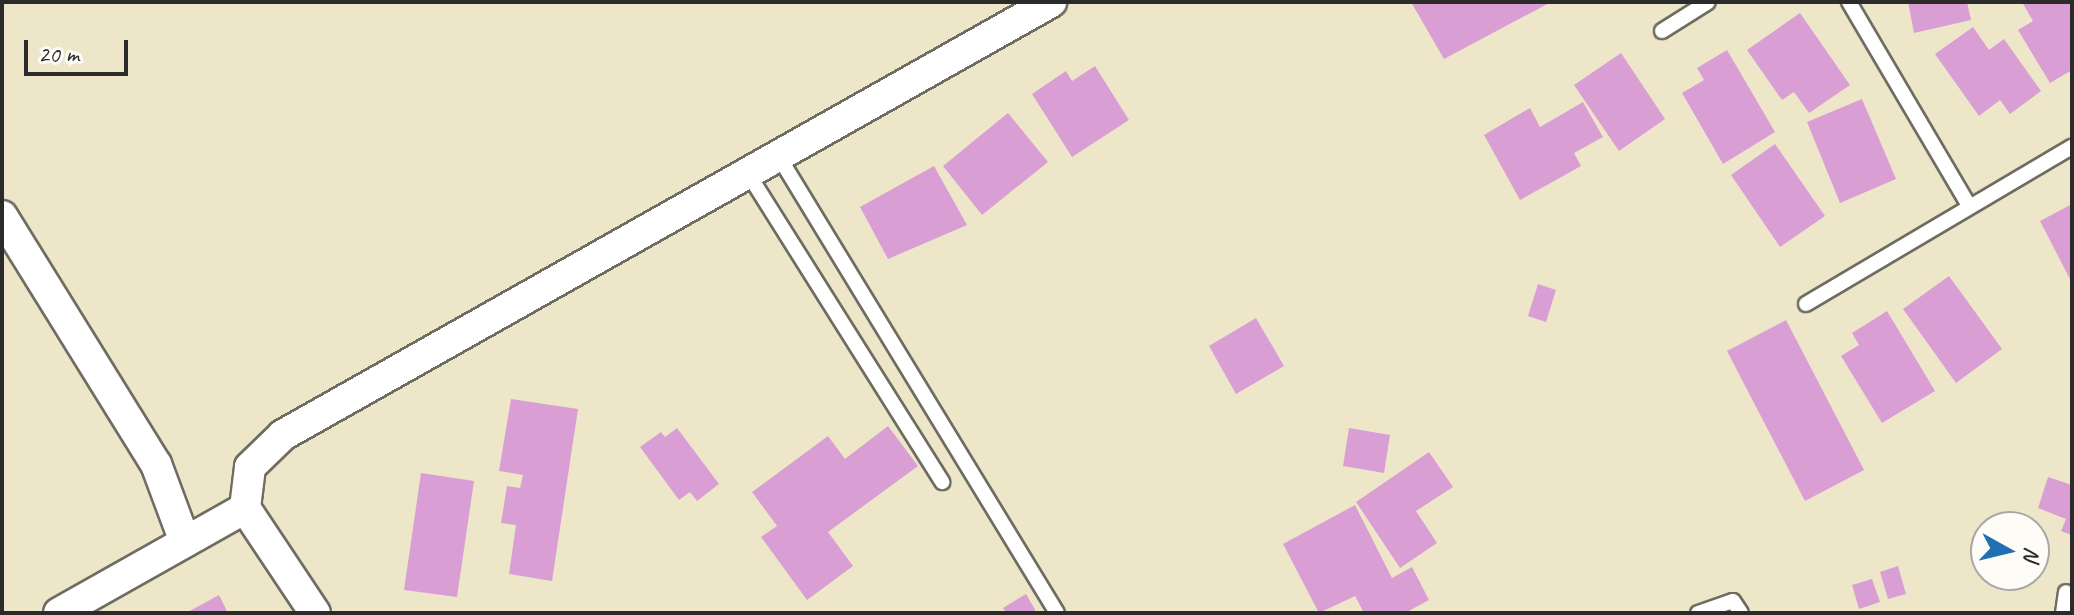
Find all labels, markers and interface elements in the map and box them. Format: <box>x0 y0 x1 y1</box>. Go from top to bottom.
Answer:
scale bar <box>28 24 132 74</box>
text: 20 m <box>38 39 79 69</box>
north arrow <box>1970 511 2050 591</box>
text: N <box>2017 545 2047 563</box>

